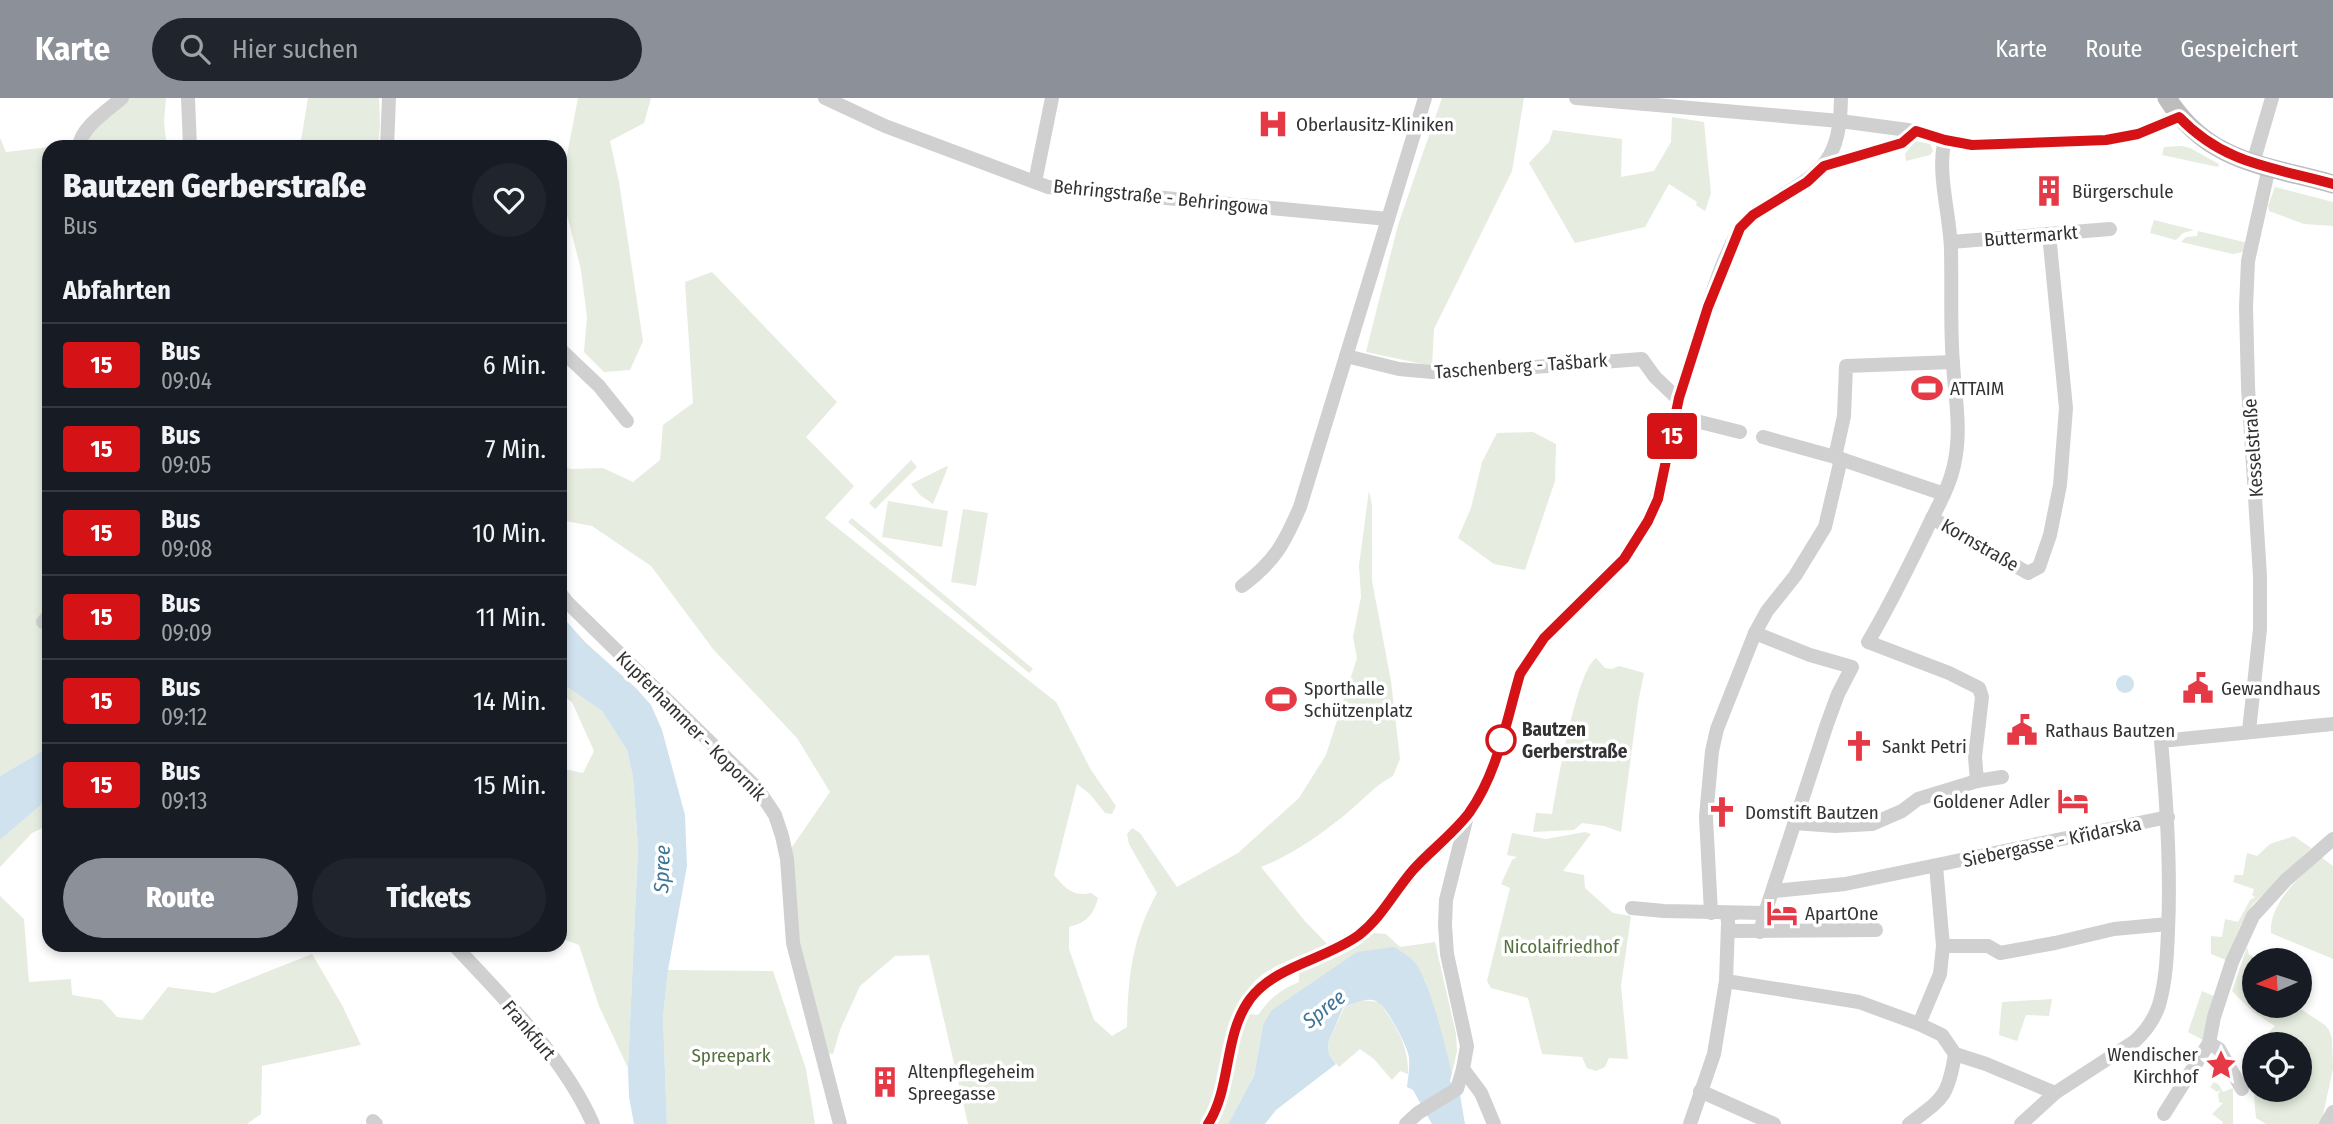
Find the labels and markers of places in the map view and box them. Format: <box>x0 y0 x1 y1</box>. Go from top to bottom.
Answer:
hospital icon: Oberlausitz-Kliniken <box>1256 107 1290 141</box>
place label: Oberlausitz-Kliniken <box>1296 113 1454 136</box>
building icon: Bürgerschule <box>2032 174 2066 208</box>
place label: Bürgerschule <box>2072 180 2174 203</box>
sports icon: ATTAIM <box>1910 371 1944 405</box>
place label: ATTAIM <box>1950 377 2004 400</box>
public building icon: Gewandhaus <box>2181 671 2215 705</box>
place label: Sporthalle Schützenplatz <box>1304 677 1413 722</box>
place label: Gewandhaus <box>2221 677 2320 700</box>
sports icon: Sporthalle Schützenplatz <box>1264 682 1298 716</box>
public building icon: Rathaus Bautzen <box>2005 713 2039 747</box>
place label: Bautzen Gerberstraße <box>1522 718 1628 763</box>
place label: Rathaus Bautzen <box>2045 719 2175 742</box>
marker: Bautzen Gerberstraße <box>1486 725 1516 755</box>
church icon: Sankt Petri <box>1842 729 1876 763</box>
place label: Sankt Petri <box>1882 735 1967 758</box>
hotel icon: Goldener Adler <box>2056 784 2090 818</box>
place label: Goldener Adler <box>1933 790 2050 813</box>
church icon: Domstift Bautzen <box>1705 795 1739 829</box>
place label: Domstift Bautzen <box>1745 801 1879 824</box>
hotel icon: ApartOne <box>1765 896 1799 930</box>
place label: ApartOne <box>1805 902 1878 925</box>
place label: Wendischer Kirchhof <box>2107 1043 2199 1088</box>
place icon: Wendischer Kirchhof <box>2204 1048 2238 1082</box>
place label: Altenpflegeheim Spreegasse <box>908 1060 1035 1105</box>
building icon: Altenpflegeheim Spreegasse <box>868 1065 902 1099</box>

